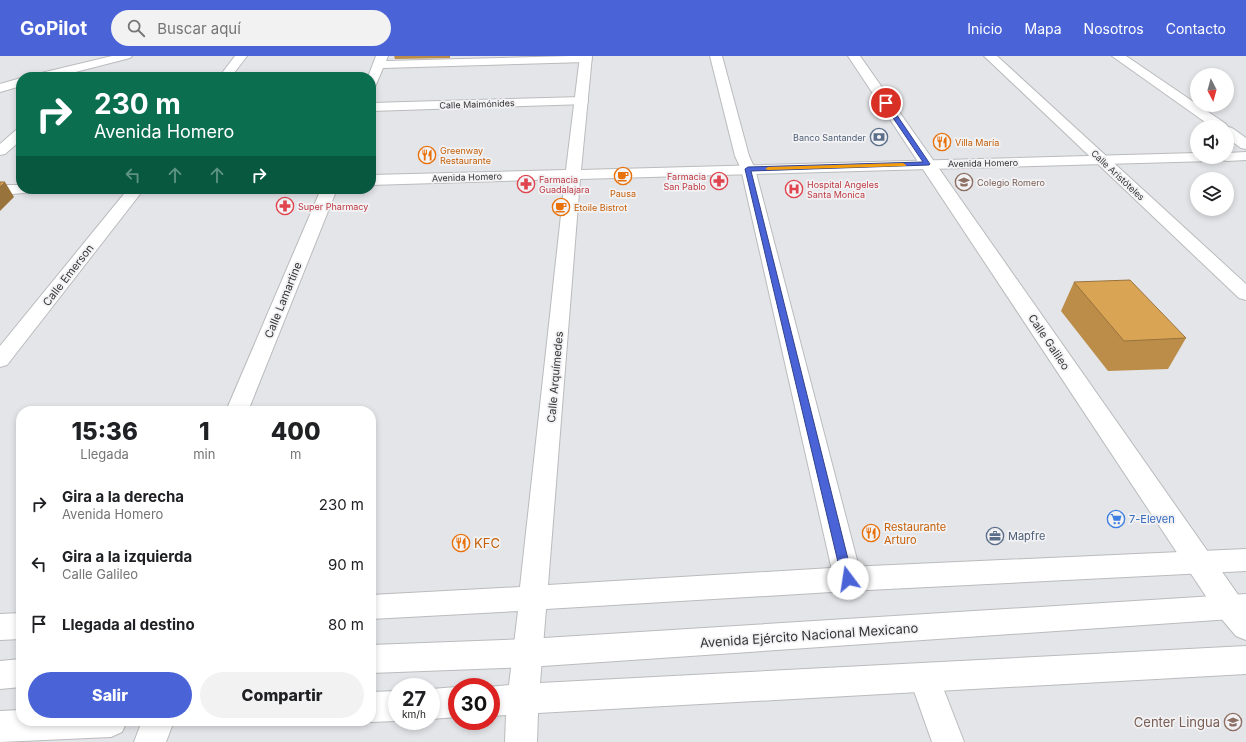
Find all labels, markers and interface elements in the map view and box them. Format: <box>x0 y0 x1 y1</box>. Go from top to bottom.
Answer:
search box <box>111 10 391 46</box>
text: GoPilot <box>20 17 87 40</box>
icon: search <box>125 17 147 39</box>
text: Buscar aquí <box>157 19 241 38</box>
text: Inicio <box>967 20 1003 37</box>
text: Mapa <box>1025 20 1062 37</box>
text: Nosotros <box>1084 20 1144 37</box>
text: Contacto <box>1166 20 1226 37</box>
north arrow <box>1190 68 1234 112</box>
map controls <box>1190 68 1234 216</box>
pin <box>869 86 903 120</box>
text: 230 m <box>94 87 181 121</box>
icon: right <box>28 88 80 140</box>
icon: arrive <box>875 92 897 114</box>
street label: Calle Maimónides <box>439 97 515 111</box>
button: sound <box>1190 120 1234 164</box>
text: Avenida Homero <box>94 121 234 142</box>
bank icon: Banco Santander <box>869 127 889 147</box>
place label: Banco Santander <box>793 132 867 143</box>
restaurant icon: Villa María <box>932 132 952 152</box>
place label: Villa María <box>955 137 999 148</box>
restaurant icon: Greenway Restaurante <box>417 145 437 165</box>
place label: Greenway Restaurante <box>440 145 491 166</box>
street label: Calle Aristóteles <box>1089 147 1147 203</box>
street label: Avenida Homero <box>948 157 1018 169</box>
icon: left <box>122 164 144 186</box>
icon: ahead <box>164 164 186 186</box>
icon: ahead <box>206 164 228 186</box>
icon: right <box>248 164 270 186</box>
cafe icon: Pausa <box>613 166 633 186</box>
street label: Avenida Homero <box>432 170 502 184</box>
place label: Farmacia San Pablo <box>663 171 706 192</box>
pharmacy icon: Farmacia San Pablo <box>709 171 729 191</box>
school or university icon: Colegio Romero <box>954 172 974 192</box>
button: layers <box>1190 172 1234 216</box>
pharmacy icon: Farmacia Guadalajara <box>516 174 536 194</box>
place label: Farmacia Guadalajara <box>539 174 590 195</box>
place label: Colegio Romero <box>977 177 1045 188</box>
hospital icon: Hospital Angeles Santa Monica <box>784 179 804 199</box>
place label: Hospital Angeles Santa Monica <box>807 179 879 200</box>
place label: Pausa <box>610 188 636 199</box>
pharmacy icon: Super Pharmacy <box>275 196 295 216</box>
cafe icon: Etoile Bistrot <box>551 197 571 217</box>
place label: Super Pharmacy <box>298 201 368 212</box>
place label: Etoile Bistrot <box>574 202 627 213</box>
street label: Calle Emerson <box>39 241 97 309</box>
street label: Calle Lamartine <box>261 260 305 340</box>
street label: Calle Galileo <box>1025 311 1073 373</box>
street label: Calle Arquímedes <box>544 331 566 423</box>
text: 15:36 <box>71 417 138 446</box>
text: 1 <box>199 417 210 446</box>
text: 400 <box>271 417 321 446</box>
text: Llegada <box>80 446 129 462</box>
text: min <box>193 446 215 462</box>
text: m <box>290 446 301 462</box>
text: Gira a la derecha <box>62 487 184 506</box>
icon: right <box>28 493 50 515</box>
text: 230 m <box>319 495 364 514</box>
text: Avenida Homero <box>62 506 163 522</box>
supermarket icon: 7-Eleven <box>1106 509 1126 529</box>
place label: 7-Eleven <box>1129 512 1175 526</box>
place label: Restaurante Arturo <box>884 520 946 547</box>
restaurant icon: Restaurante Arturo <box>861 523 881 543</box>
office icon: Mapfre <box>985 526 1005 546</box>
place label: Mapfre <box>1008 529 1045 543</box>
restaurant icon: KFC <box>451 533 471 553</box>
place label: KFC <box>474 535 500 551</box>
text: Gira a la izquierda <box>62 547 192 566</box>
icon: left <box>28 553 50 575</box>
text: 90 m <box>328 555 364 574</box>
position arrow <box>827 558 869 600</box>
text: Calle Galileo <box>62 566 138 582</box>
icon: arrive <box>28 613 50 635</box>
text: Llegada al destino <box>62 615 195 634</box>
text: 80 m <box>328 615 364 634</box>
street label: Avenida Ejército Nacional Mexicano <box>699 619 919 651</box>
button: Salir <box>28 672 192 718</box>
button: Compartir <box>200 672 364 718</box>
speed limit sign: 30 <box>448 678 500 730</box>
text: 27 <box>402 687 426 711</box>
text: km/h <box>402 708 426 720</box>
school or university icon: Center Lingua <box>1223 712 1243 732</box>
place label: Center Lingua <box>1134 714 1220 730</box>

